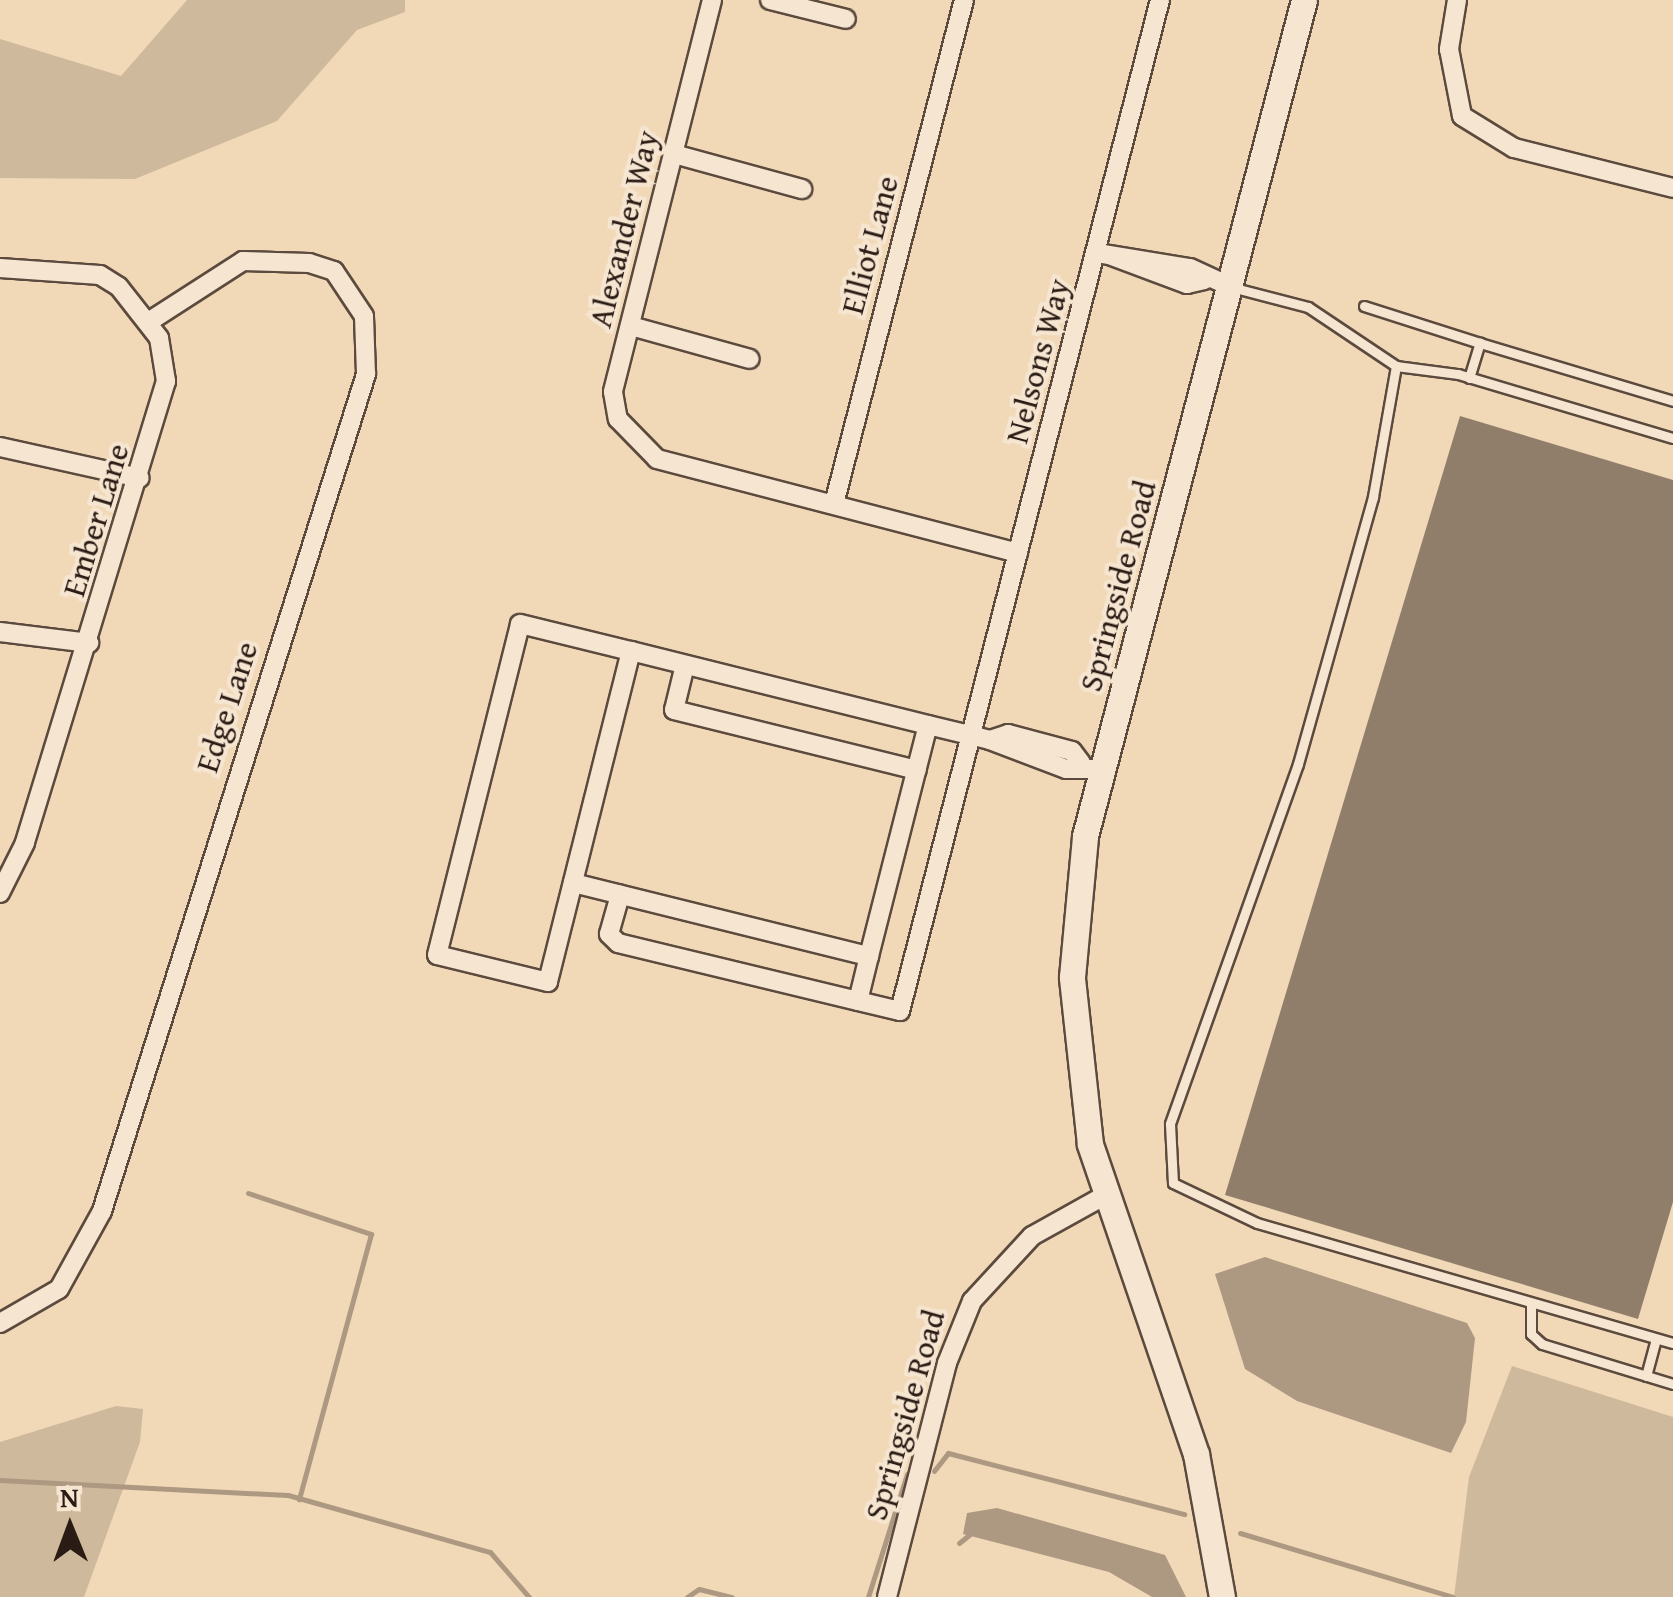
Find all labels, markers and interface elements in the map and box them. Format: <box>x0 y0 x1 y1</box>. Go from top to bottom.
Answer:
street label: Alexander Way <box>581 127 667 331</box>
street label: Elliot Lane <box>833 172 907 318</box>
street label: Nelsons Way <box>998 275 1078 447</box>
street label: Ember Lane <box>55 439 137 601</box>
street label: Springside Road <box>1071 476 1165 696</box>
street label: Edge Lane <box>188 637 266 777</box>
street label: Springside Road <box>857 1306 953 1524</box>
text: N <box>60 1476 79 1517</box>
north arrow <box>20 1477 120 1577</box>

